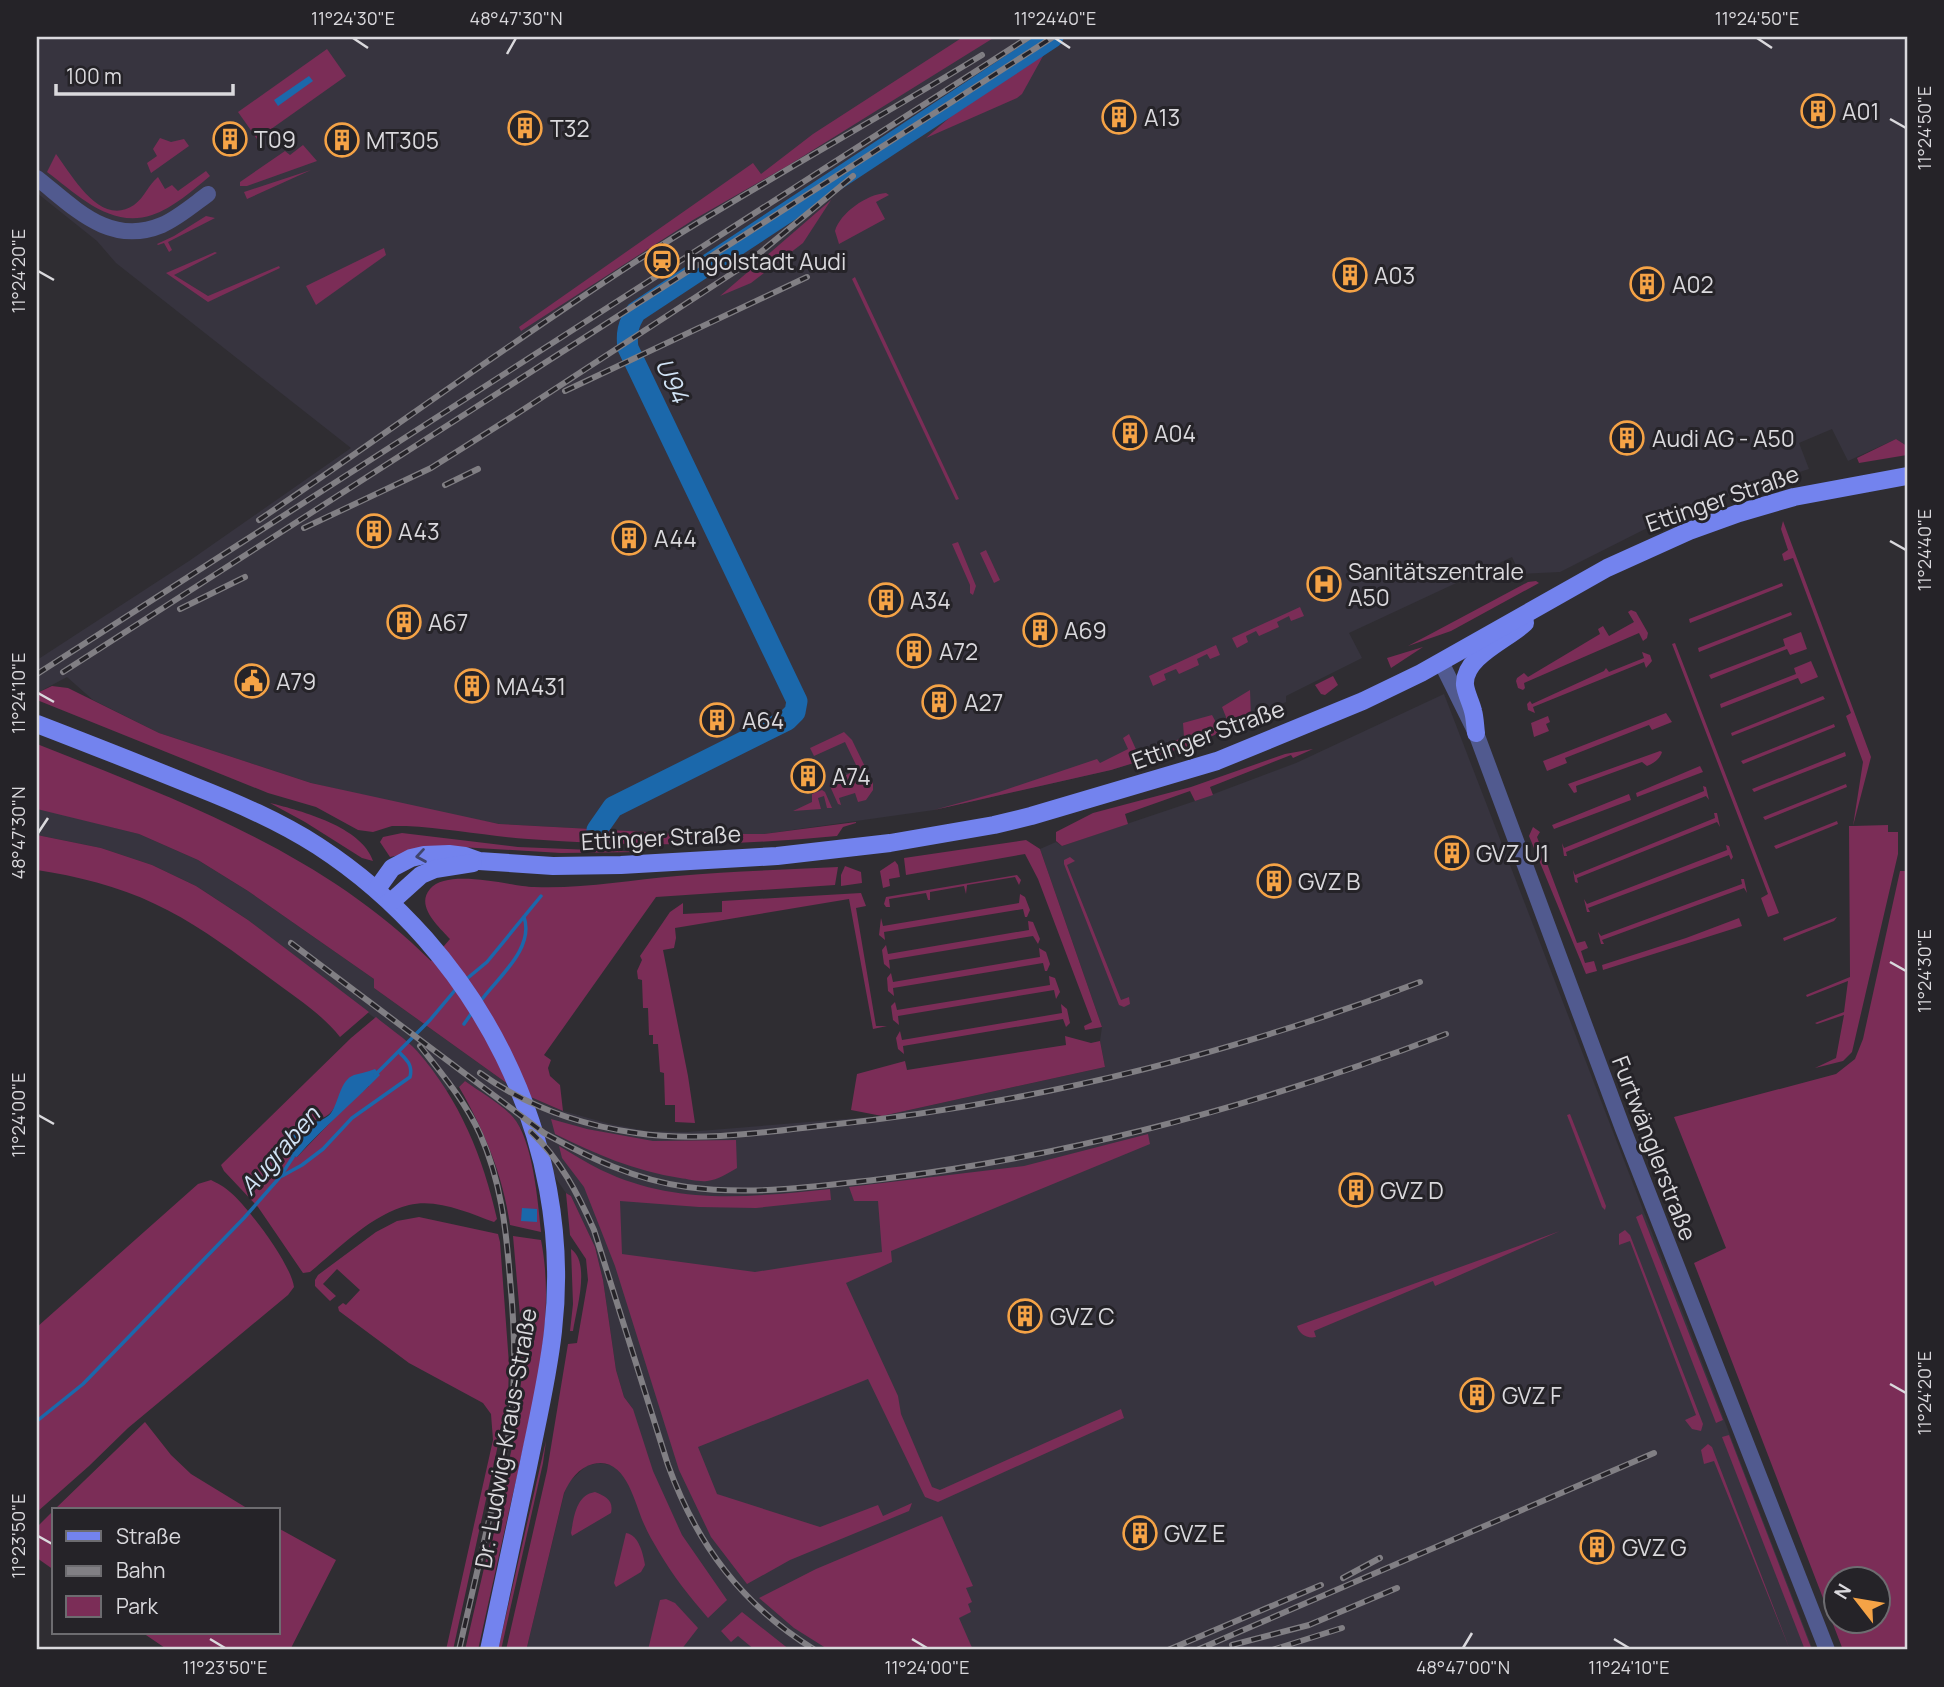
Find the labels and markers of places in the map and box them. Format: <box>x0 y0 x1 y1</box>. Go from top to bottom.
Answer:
building icon: A01 <box>1799 92 1837 130</box>
place label: A01 <box>1842 95 1880 127</box>
building icon: A13 <box>1100 98 1138 136</box>
place label: A13 <box>1144 101 1180 133</box>
building icon: T32 <box>506 109 544 147</box>
place label: T32 <box>550 112 590 144</box>
building icon: T09 <box>211 120 249 158</box>
building icon: MT305 <box>323 121 361 159</box>
place label: T09 <box>254 123 296 155</box>
place label: MT305 <box>366 124 439 156</box>
station icon: Ingolstadt Audi <box>643 242 681 280</box>
place label: Ingolstadt Audi <box>686 245 846 277</box>
building icon: A03 <box>1331 256 1369 294</box>
place label: A03 <box>1374 259 1415 291</box>
building icon: A02 <box>1628 265 1666 303</box>
place label: A02 <box>1672 268 1714 300</box>
building icon: A04 <box>1111 414 1149 452</box>
place label: A04 <box>1154 417 1196 449</box>
building icon: Audi AG - A50 <box>1608 419 1646 457</box>
place label: Audi AG - A50 <box>1652 422 1795 454</box>
building icon: A43 <box>355 512 393 550</box>
place label: A43 <box>398 515 440 547</box>
building icon: A44 <box>610 519 648 557</box>
place label: A44 <box>654 522 697 554</box>
place label: Sanitätszentrale A50 <box>1348 555 1524 613</box>
hospital icon: Sanitätszentrale A50 <box>1305 565 1343 603</box>
building icon: A34 <box>867 581 905 619</box>
place label: A34 <box>910 584 951 616</box>
building icon: A67 <box>385 603 423 641</box>
place label: A67 <box>428 606 468 638</box>
building icon: A69 <box>1021 611 1059 649</box>
place label: A69 <box>1064 614 1107 646</box>
building icon: A72 <box>895 632 933 670</box>
place label: A72 <box>939 635 978 667</box>
public building icon: A79 <box>233 662 271 700</box>
place label: A79 <box>276 665 316 697</box>
building icon: MA431 <box>453 667 491 705</box>
place label: MA431 <box>496 670 566 702</box>
building icon: A27 <box>920 683 958 721</box>
place label: A27 <box>964 686 1003 718</box>
building icon: A64 <box>698 701 736 739</box>
place label: A64 <box>742 704 784 736</box>
building icon: A74 <box>789 757 827 795</box>
place label: A74 <box>832 760 871 792</box>
building icon: GVZ U1 <box>1433 834 1471 872</box>
place label: GVZ U1 <box>1476 837 1549 869</box>
building icon: GVZ B <box>1255 862 1293 900</box>
place label: GVZ B <box>1298 865 1360 897</box>
building icon: GVZ D <box>1337 1171 1375 1209</box>
place label: GVZ D <box>1380 1174 1444 1206</box>
building icon: GVZ C <box>1006 1297 1044 1335</box>
place label: GVZ C <box>1050 1300 1115 1332</box>
building icon: GVZ F <box>1458 1376 1496 1414</box>
place label: GVZ F <box>1502 1379 1562 1411</box>
building icon: GVZ E <box>1121 1514 1159 1552</box>
place label: GVZ E <box>1164 1517 1225 1549</box>
building icon: GVZ G <box>1578 1528 1616 1566</box>
place label: GVZ G <box>1622 1531 1686 1563</box>

